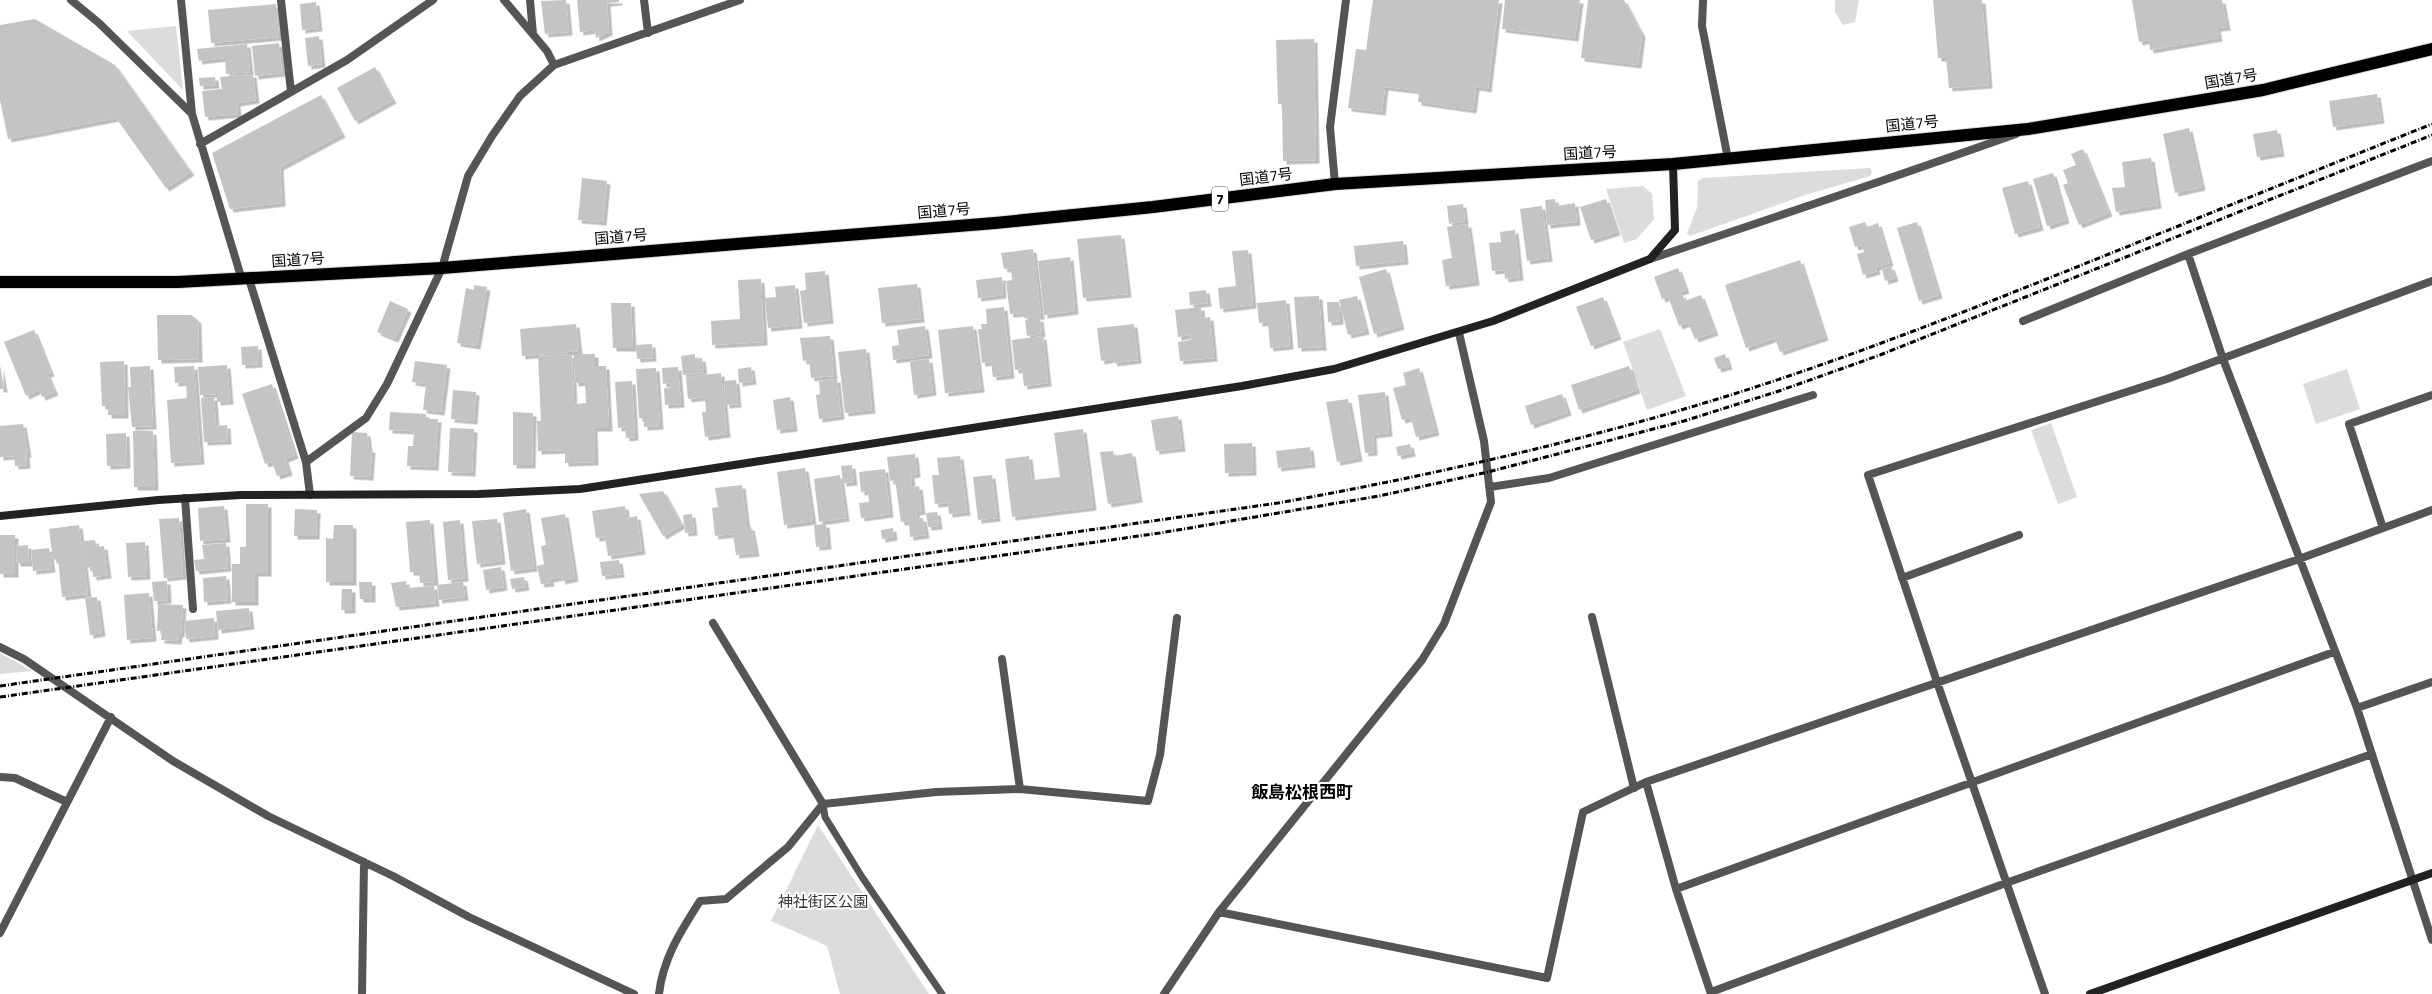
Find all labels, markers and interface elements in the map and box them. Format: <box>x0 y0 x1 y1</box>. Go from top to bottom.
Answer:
street label: 国道7号 <box>2203 63 2259 94</box>
street label: 国道7号 <box>1884 109 1940 138</box>
street label: 国道7号 <box>1563 140 1617 165</box>
street label: 国道7号 <box>1238 162 1294 191</box>
road number: 7 <box>1212 187 1228 211</box>
street label: 国道7号 <box>916 197 972 224</box>
street label: 国道7号 <box>593 223 649 250</box>
street label: 国道7号 <box>271 246 325 273</box>
district label: 飯島松根西町 <box>1251 779 1353 805</box>
park label: 神社街区公園 <box>778 890 868 913</box>

